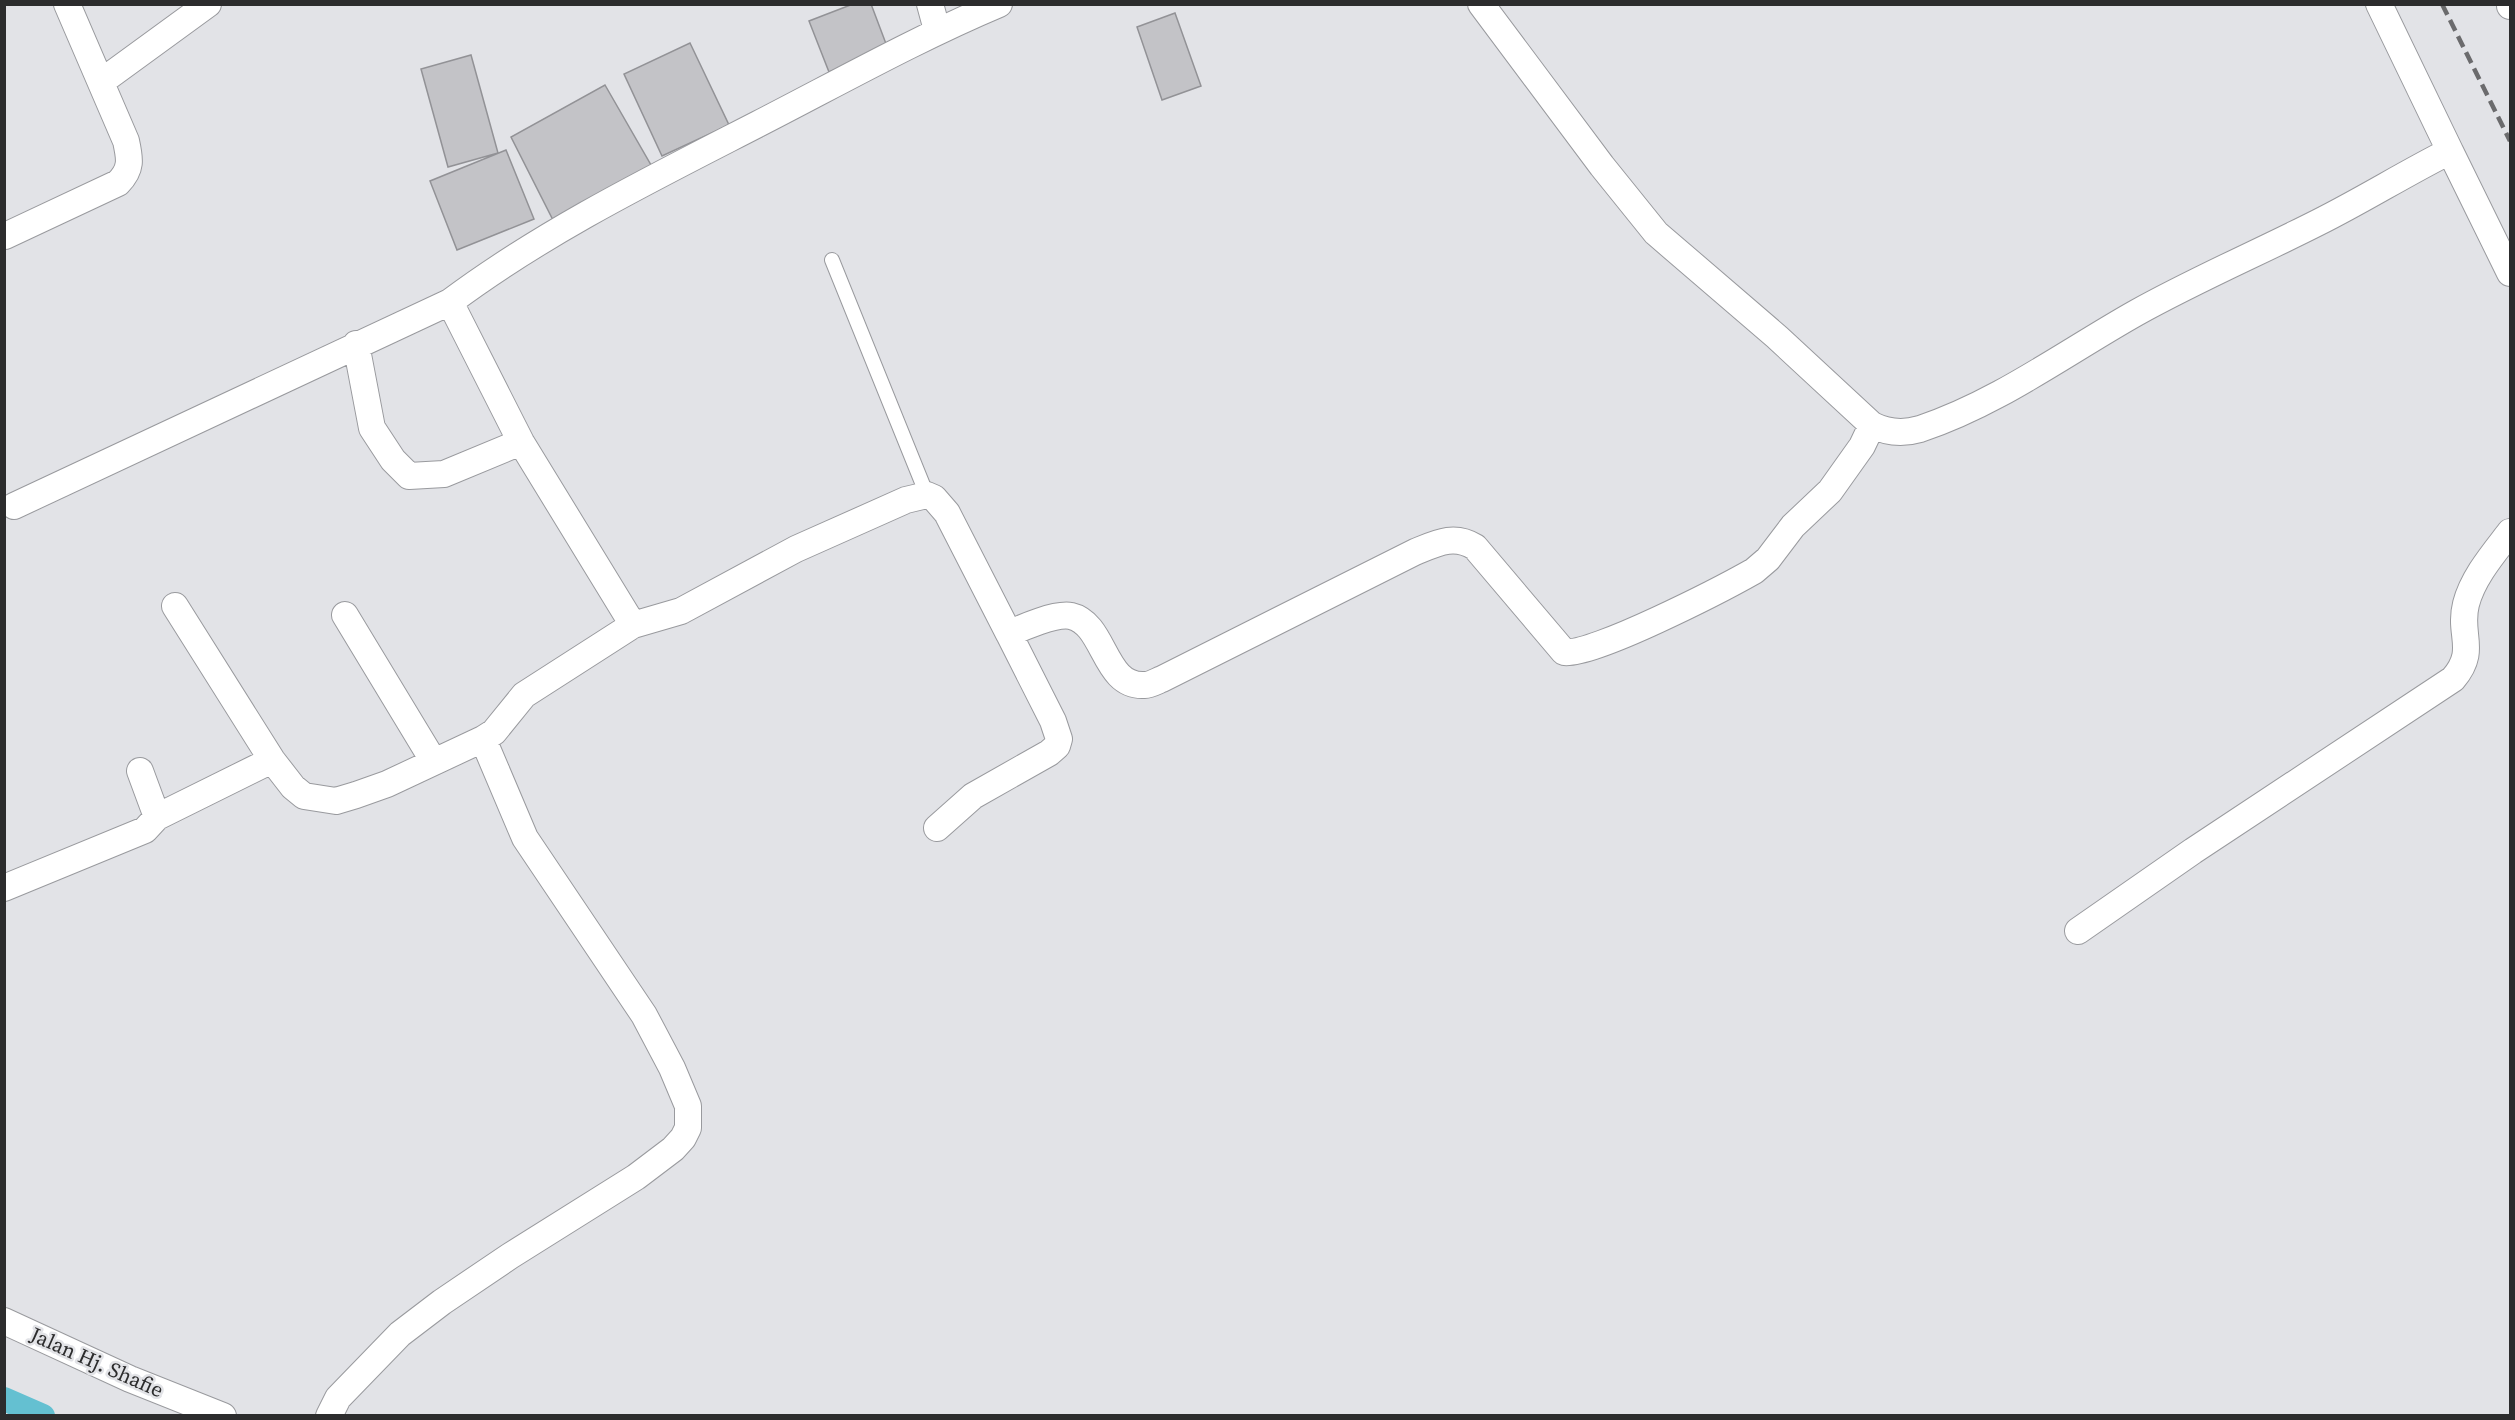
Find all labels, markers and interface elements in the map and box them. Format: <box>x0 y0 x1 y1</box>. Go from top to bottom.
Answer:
street label: Jalan Hj. Shafie <box>25 1319 168 1404</box>

